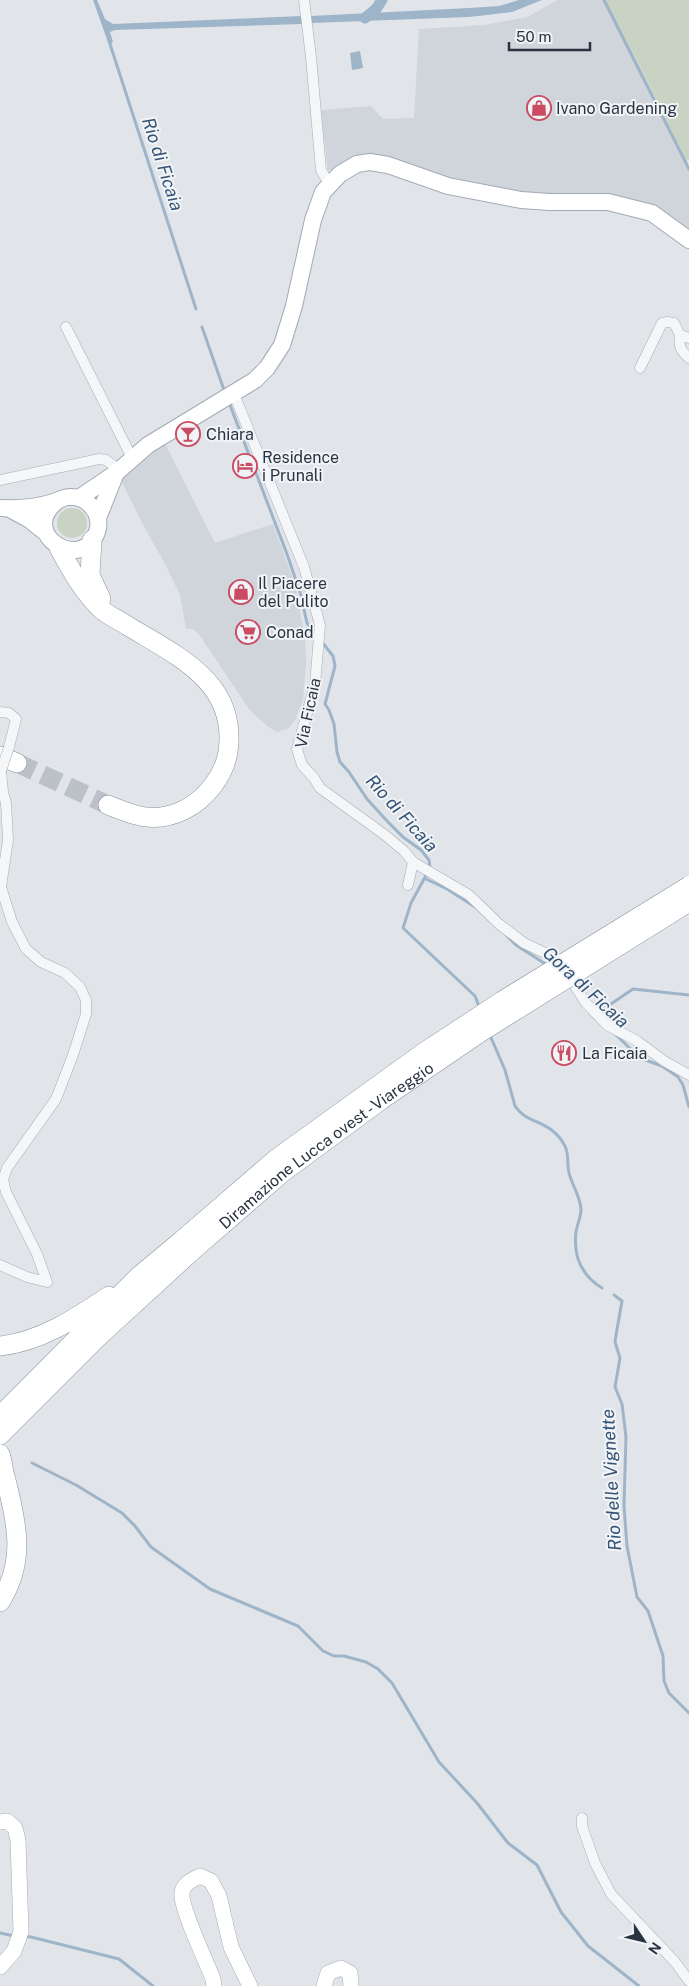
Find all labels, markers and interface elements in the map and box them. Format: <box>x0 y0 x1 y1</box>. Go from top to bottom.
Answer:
scale bar <box>509 20 590 52</box>
text: 50 m <box>516 28 551 45</box>
shop icon: Ivano Gardening <box>526 95 552 121</box>
place label: Ivano Gardening <box>556 99 677 118</box>
water label: Rio di Ficaia <box>138 115 188 213</box>
bar icon: Chiara <box>175 421 201 447</box>
place label: Chiara <box>206 425 254 444</box>
place label: Residence i Prunali <box>262 448 339 485</box>
hotel icon: Residence i Prunali <box>232 453 258 479</box>
place label: Il Piacere del Pulito <box>258 574 329 611</box>
shop icon: Il Piacere del Pulito <box>228 579 254 605</box>
supermarket icon: Conad <box>235 619 261 645</box>
place label: Conad <box>266 623 314 642</box>
street label: Via Ficaia <box>291 676 325 750</box>
water label: Rio di Ficaia <box>362 770 442 856</box>
water label: Gora di Ficaia <box>539 942 633 1032</box>
restaurant icon: La Ficaia <box>551 1040 577 1066</box>
place label: La Ficaia <box>582 1044 647 1063</box>
street label: Diramazione Lucca ovest - Viareggio <box>215 1058 437 1233</box>
water label: Rio delle Vignette <box>597 1408 625 1551</box>
north arrow <box>619 1916 669 1966</box>
text: N <box>645 1939 664 1958</box>

